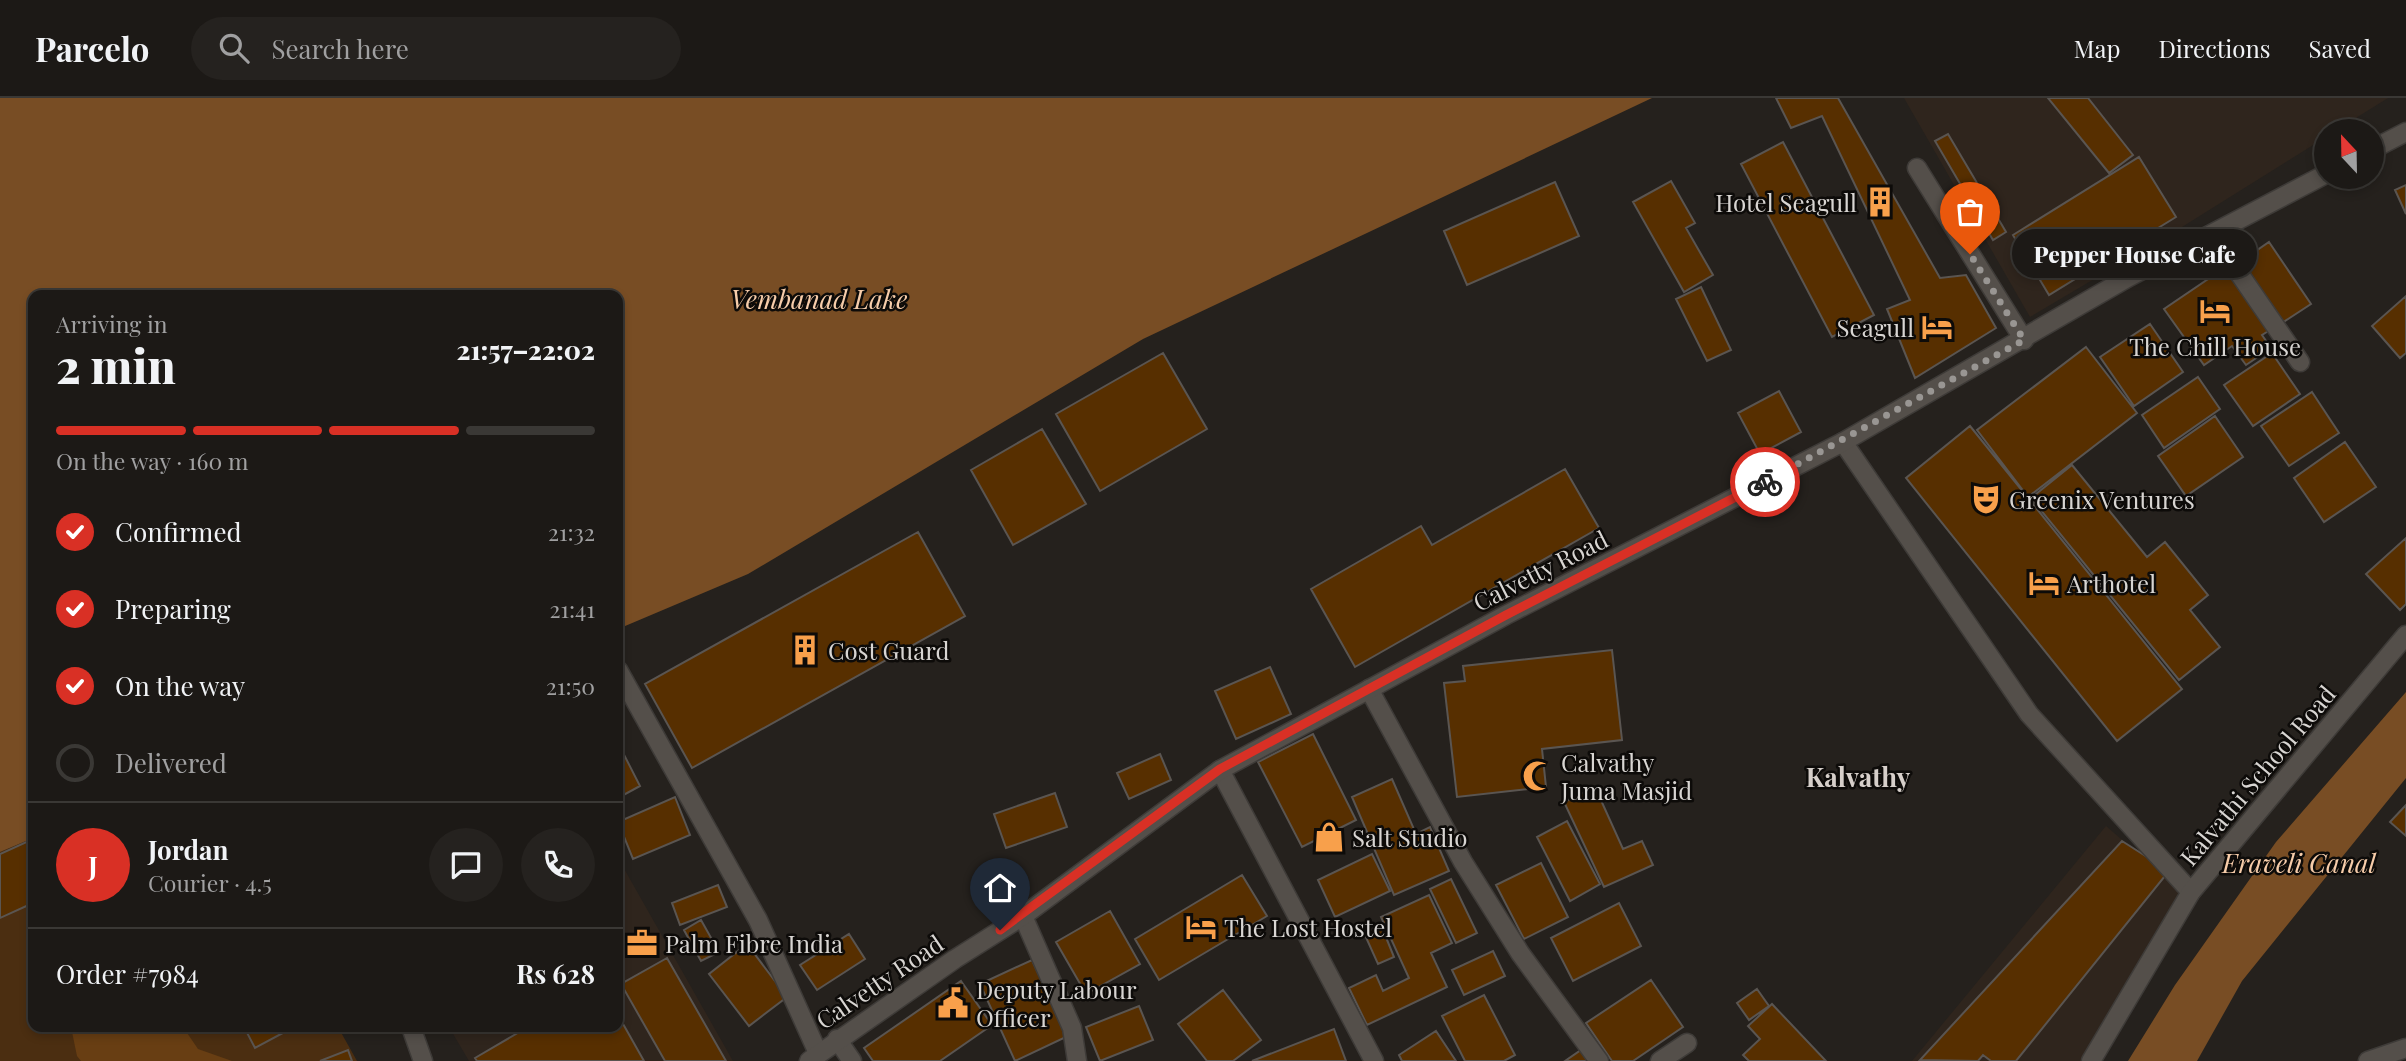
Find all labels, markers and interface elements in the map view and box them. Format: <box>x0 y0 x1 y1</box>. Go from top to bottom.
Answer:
search box <box>191 17 681 80</box>
text: Parcelo <box>35 26 149 70</box>
icon: search <box>215 29 253 67</box>
text: Search here <box>271 31 409 66</box>
text: Map <box>2074 32 2120 64</box>
text: Directions <box>2158 32 2271 64</box>
text: Saved <box>2309 32 2371 64</box>
north arrow <box>2314 119 2384 189</box>
map controls <box>2314 119 2384 189</box>
pin <box>1940 182 2000 254</box>
building icon: Hotel Seagull <box>1863 185 1897 219</box>
place label: Hotel Seagull <box>1715 186 1857 218</box>
icon: bag <box>1951 193 1989 231</box>
callout: Pepper House Cafe <box>2012 230 2257 278</box>
text: Pepper House Cafe <box>2033 238 2236 269</box>
water label: Vembanad Lake <box>731 281 907 316</box>
hotel icon: The Chill House <box>2198 294 2232 328</box>
text: Arriving in <box>56 308 168 339</box>
hotel icon: Seagull <box>1920 310 1954 344</box>
place label: Seagull <box>1837 311 1914 343</box>
place label: The Chill House <box>2129 330 2301 362</box>
text: 21:57–22:02 <box>456 332 595 367</box>
text: 2 min <box>56 334 176 396</box>
text: On the way · 160 m <box>56 445 248 476</box>
courier <box>1730 447 1800 517</box>
icon: bike <box>1746 463 1784 501</box>
theatre icon: Greenix Ventures <box>1969 482 2003 516</box>
place label: Greenix Ventures <box>2009 483 2195 515</box>
icon: check <box>56 513 94 551</box>
text: Confirmed <box>115 514 242 549</box>
text: 21:32 <box>548 516 595 547</box>
street label: Calvetty Road <box>1467 522 1613 618</box>
hotel icon: Arthotel <box>2027 566 2061 600</box>
place label: Arthotel <box>2066 567 2156 599</box>
icon: check <box>56 590 94 628</box>
text: Preparing <box>115 591 231 626</box>
text: 21:41 <box>549 593 595 624</box>
building icon: Cost Guard <box>788 633 822 667</box>
place label: Cost Guard <box>828 634 949 666</box>
icon: check <box>56 667 94 705</box>
text: On the way <box>115 668 245 703</box>
text: 21:50 <box>546 670 595 701</box>
street label: Kalvathi School Road <box>2172 678 2342 872</box>
text: Delivered <box>115 745 227 780</box>
place label: Calvathy Juma Masjid <box>1560 746 1692 806</box>
mosque icon: Calvathy Juma Masjid <box>1521 759 1555 793</box>
district label: Kalvathy <box>1806 759 1911 794</box>
shop icon: Salt Studio <box>1312 820 1346 854</box>
place label: Salt Studio <box>1352 821 1467 853</box>
button: chat <box>429 828 503 902</box>
button: phone <box>521 828 595 902</box>
text: Jordan <box>148 832 228 867</box>
water label: Eraveli Canal <box>2221 845 2378 880</box>
text: J <box>88 848 98 883</box>
pin <box>970 858 1030 930</box>
text: Courier · 4.5 <box>148 867 272 898</box>
icon: home <box>981 869 1019 907</box>
hotel icon: The Lost Hostel <box>1184 910 1218 944</box>
place label: The Lost Hostel <box>1224 911 1392 943</box>
office icon: Palm Fibre India <box>625 926 659 960</box>
place label: Palm Fibre India <box>665 927 843 959</box>
street label: Calvetty Road <box>809 927 949 1035</box>
text: Order #7984 <box>56 956 199 991</box>
text: Rs 628 <box>516 956 595 991</box>
place label: Deputy Labour Officer <box>976 973 1137 1033</box>
public building icon: Deputy Labour Officer <box>936 986 970 1020</box>

